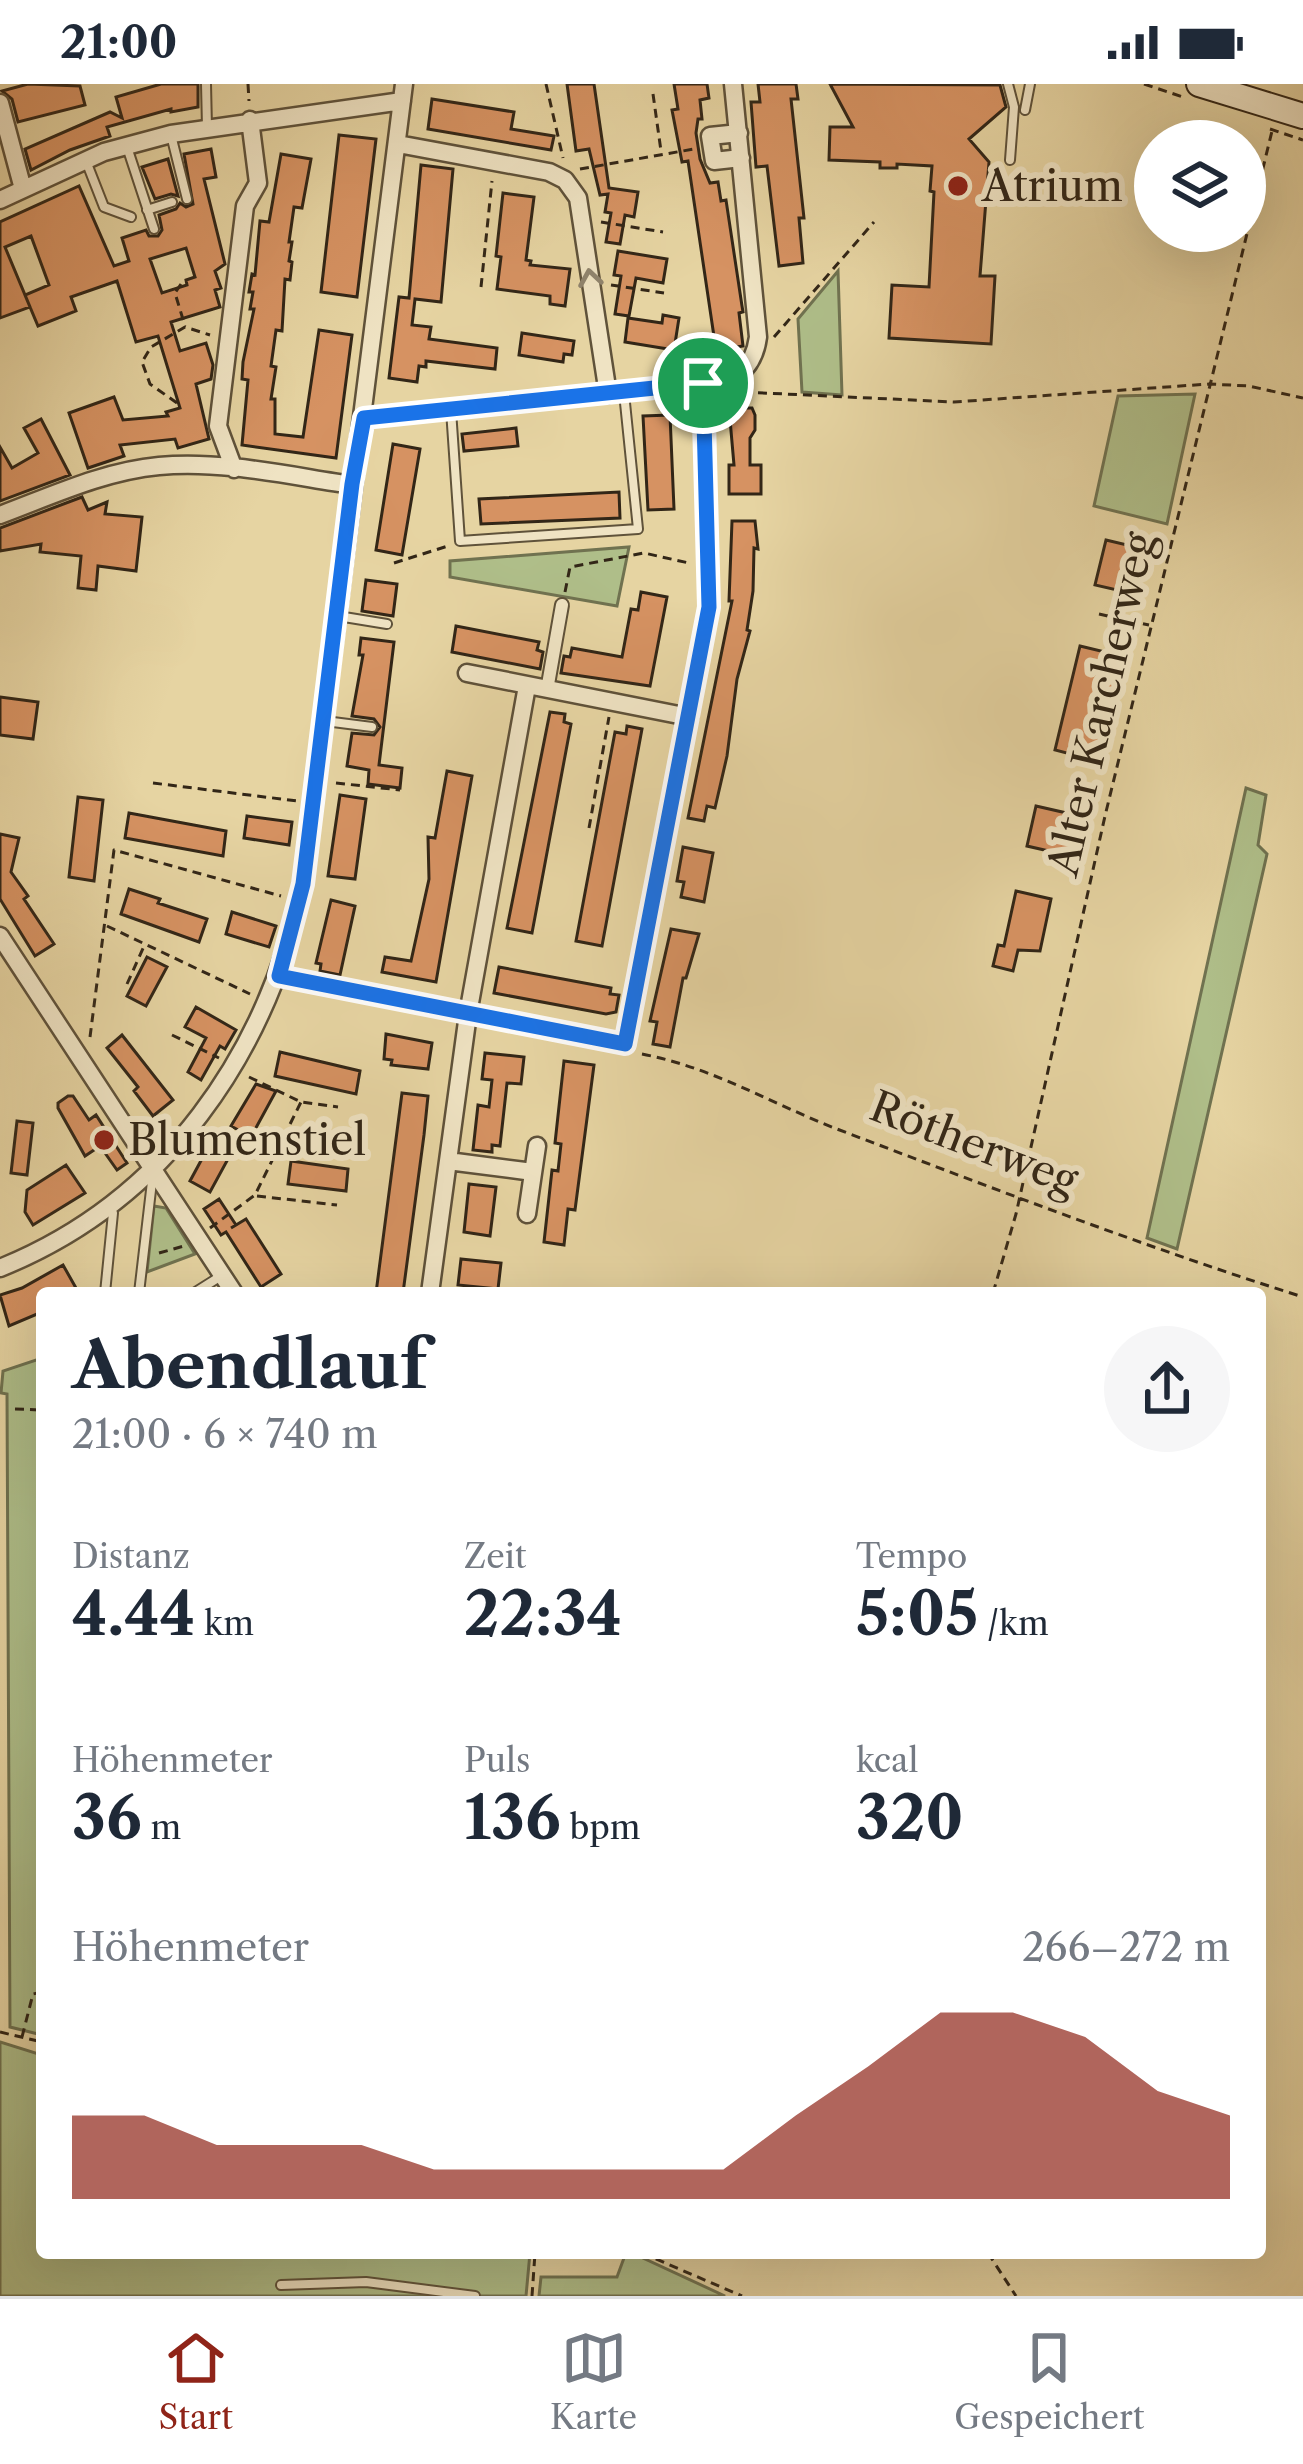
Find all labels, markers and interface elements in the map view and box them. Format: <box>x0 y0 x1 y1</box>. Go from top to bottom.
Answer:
text: 21:00 <box>60 14 178 70</box>
map controls <box>1134 120 1266 252</box>
button: layers <box>1134 120 1266 252</box>
place label: Atrium <box>981 160 1123 212</box>
marker: Atrium <box>945 173 971 199</box>
one-way arrow <box>578 268 604 288</box>
pin <box>652 332 754 434</box>
icon: arrive <box>670 350 736 416</box>
street label: Alter Karcherweg <box>1036 526 1166 882</box>
street label: Rötherweg <box>863 1080 1086 1207</box>
place label: Blumenstiel <box>128 1114 366 1166</box>
marker: Blumenstiel <box>91 1127 117 1153</box>
text: Abendlauf <box>72 1324 427 1405</box>
button: share <box>1104 1326 1230 1452</box>
text: 21:00 · 6 × 740 m <box>72 1410 378 1458</box>
text: Distanz <box>72 1536 190 1577</box>
text: Zeit <box>464 1536 527 1577</box>
text: Tempo <box>856 1536 967 1577</box>
text: 4.44 <box>72 1577 195 1651</box>
text: 22:34 <box>464 1577 622 1651</box>
text: 5:05 <box>856 1577 978 1651</box>
text: km <box>195 1603 254 1644</box>
text: /km <box>978 1603 1049 1644</box>
text: Höhenmeter <box>72 1740 273 1781</box>
text: Puls <box>464 1740 530 1781</box>
text: kcal <box>856 1740 918 1781</box>
text: 36 <box>72 1781 142 1855</box>
text: 136 <box>464 1781 561 1855</box>
text: 320 <box>856 1781 964 1855</box>
text: m <box>142 1807 181 1848</box>
text: bpm <box>561 1807 641 1848</box>
text: Höhenmeter <box>72 1923 309 1971</box>
text: 266–272 m <box>1022 1923 1230 1971</box>
tab: Start <box>159 2325 233 2438</box>
tab: Karte <box>550 2325 637 2438</box>
tab: Gespeichert <box>954 2325 1144 2438</box>

